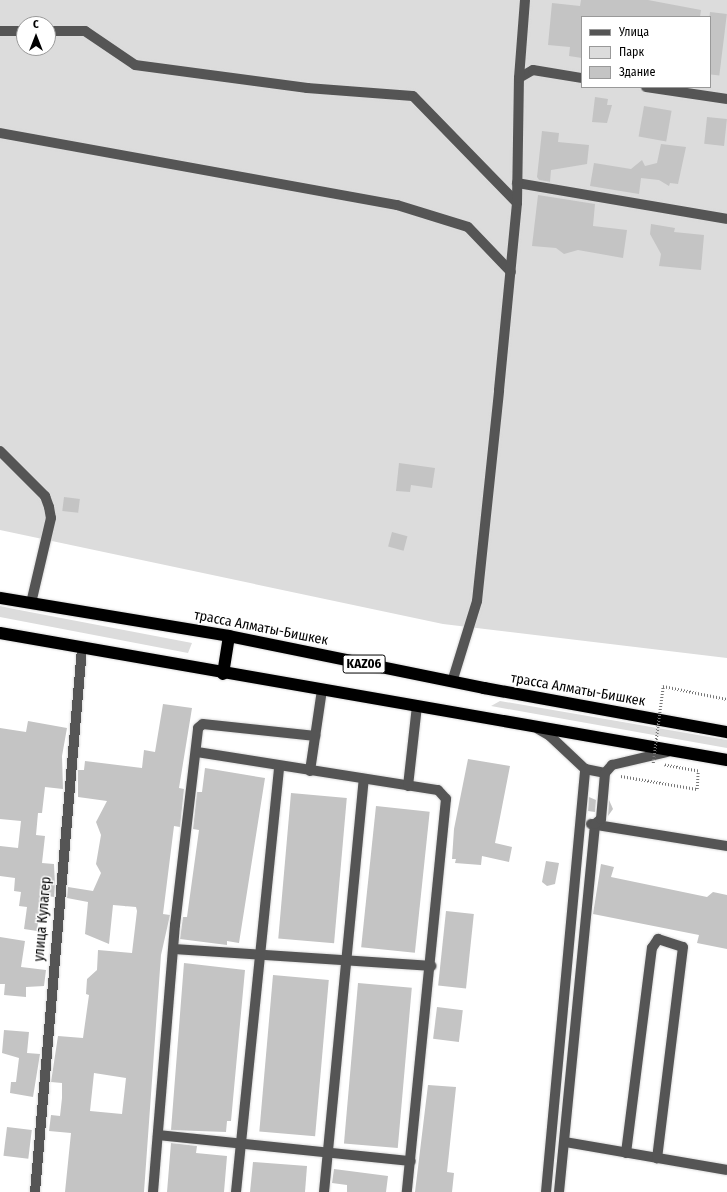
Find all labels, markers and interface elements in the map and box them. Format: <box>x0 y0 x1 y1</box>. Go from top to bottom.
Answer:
north arrow <box>16 16 56 56</box>
legend <box>581 16 711 88</box>
text: С <box>33 18 39 31</box>
text: Улица <box>619 25 649 39</box>
text: Парк <box>619 45 644 59</box>
text: Здание <box>619 65 655 79</box>
street label: трасса Алматы-Бишкек <box>193 607 329 649</box>
road number: KАZ06 <box>342 653 386 675</box>
street label: трасса Алматы-Бишкек <box>509 670 647 710</box>
street label: улица Кулагер <box>31 876 55 962</box>

